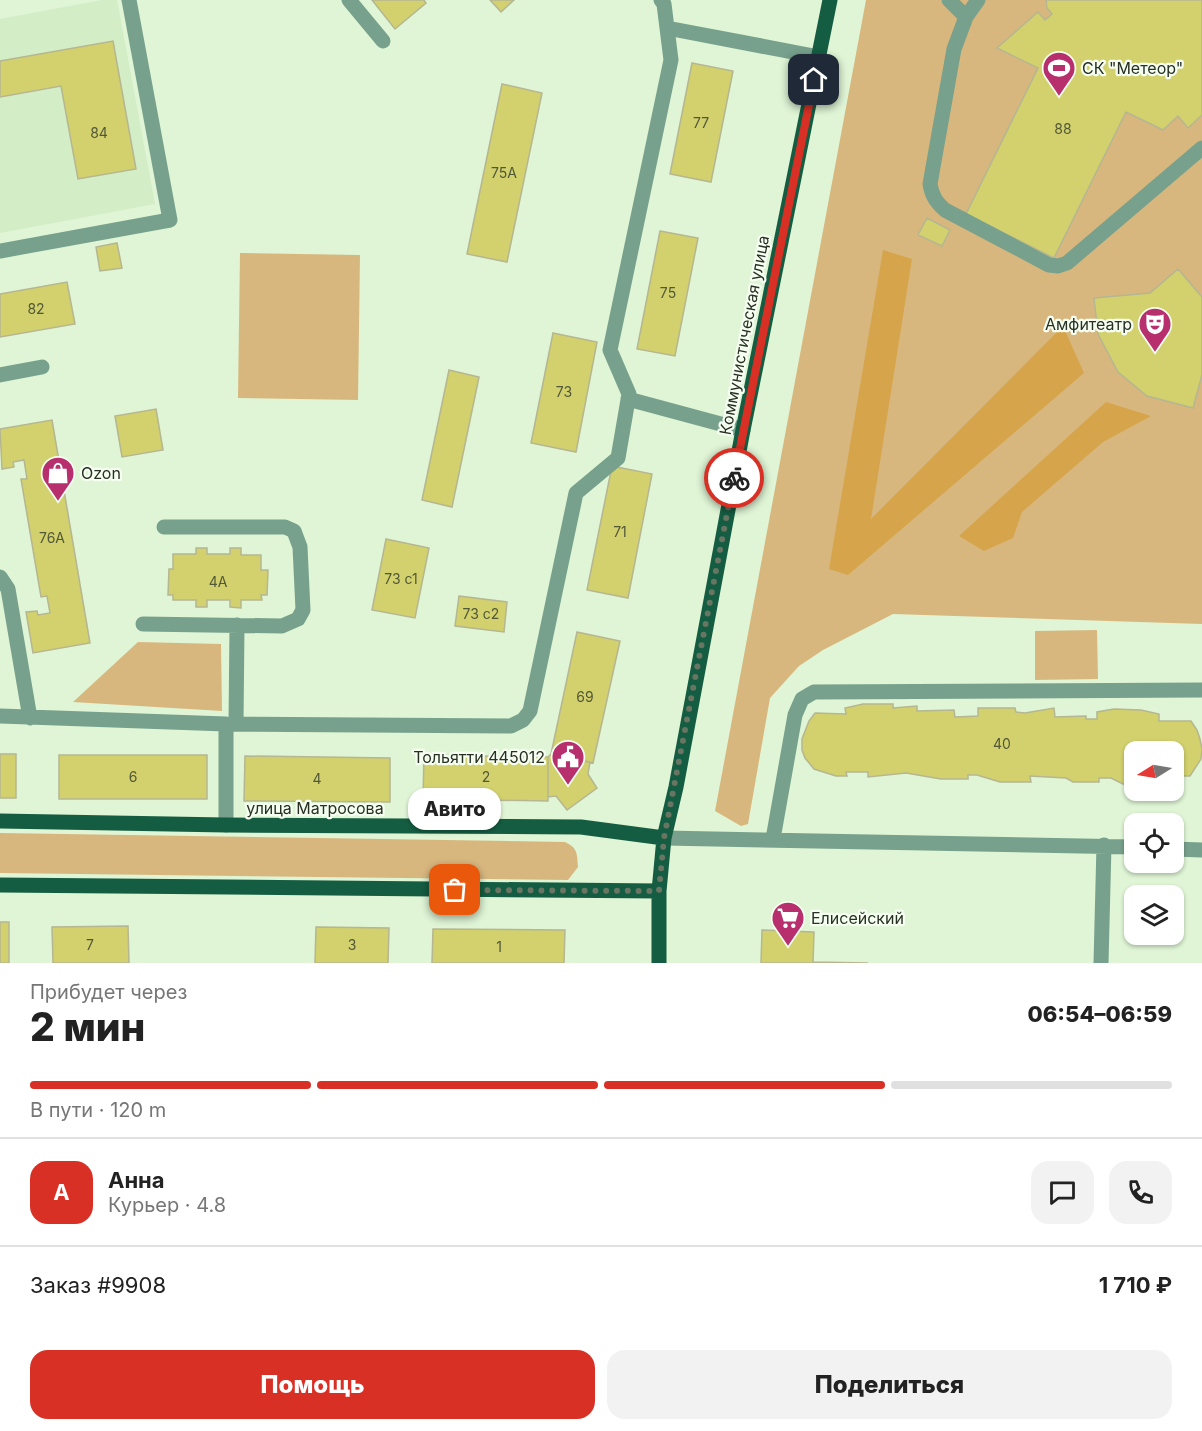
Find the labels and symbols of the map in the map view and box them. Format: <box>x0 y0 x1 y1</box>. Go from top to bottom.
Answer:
sports icon: СК "Метеор" <box>1041 50 1077 97</box>
pin <box>788 54 839 105</box>
place label: СК "Метеор" <box>1082 58 1183 78</box>
house number: 77 <box>693 114 709 131</box>
house number: 88 <box>1054 120 1072 137</box>
house number: 84 <box>90 124 108 141</box>
house number: 75А <box>491 164 517 181</box>
street label: Коммунистическая улица <box>715 234 773 436</box>
house number: 75 <box>660 284 676 301</box>
house number: 82 <box>27 300 45 317</box>
theatre icon: Амфитеатр <box>1137 306 1173 353</box>
place label: Амфитеатр <box>1045 314 1132 334</box>
house number: 73 <box>556 383 572 400</box>
courier <box>704 448 764 508</box>
shop icon: Ozon <box>40 455 76 502</box>
place label: Ozon <box>81 463 121 483</box>
house number: 71 <box>613 523 627 540</box>
house number: 76А <box>39 529 65 546</box>
house number: 73 с1 <box>384 570 418 587</box>
house number: 4А <box>209 573 228 590</box>
house number: 73 с2 <box>463 605 499 622</box>
house number: 69 <box>576 688 594 705</box>
house number: 40 <box>993 735 1011 752</box>
public building icon: Тольятти 445012 <box>550 739 586 786</box>
north arrow <box>1124 741 1184 801</box>
place label: Тольятти 445012 <box>413 747 545 767</box>
house number: 6 <box>129 768 137 785</box>
house number: 2 <box>482 768 490 785</box>
house number: 4 <box>312 770 322 787</box>
callout: Авито <box>408 788 502 830</box>
street label: улица Матросова <box>246 798 384 818</box>
pin <box>429 864 480 915</box>
supermarket icon: Елисейский <box>770 900 806 947</box>
place label: Елисейский <box>811 908 904 928</box>
house number: 7 <box>86 936 94 953</box>
house number: 3 <box>348 936 356 953</box>
house number: 1 <box>496 938 502 955</box>

